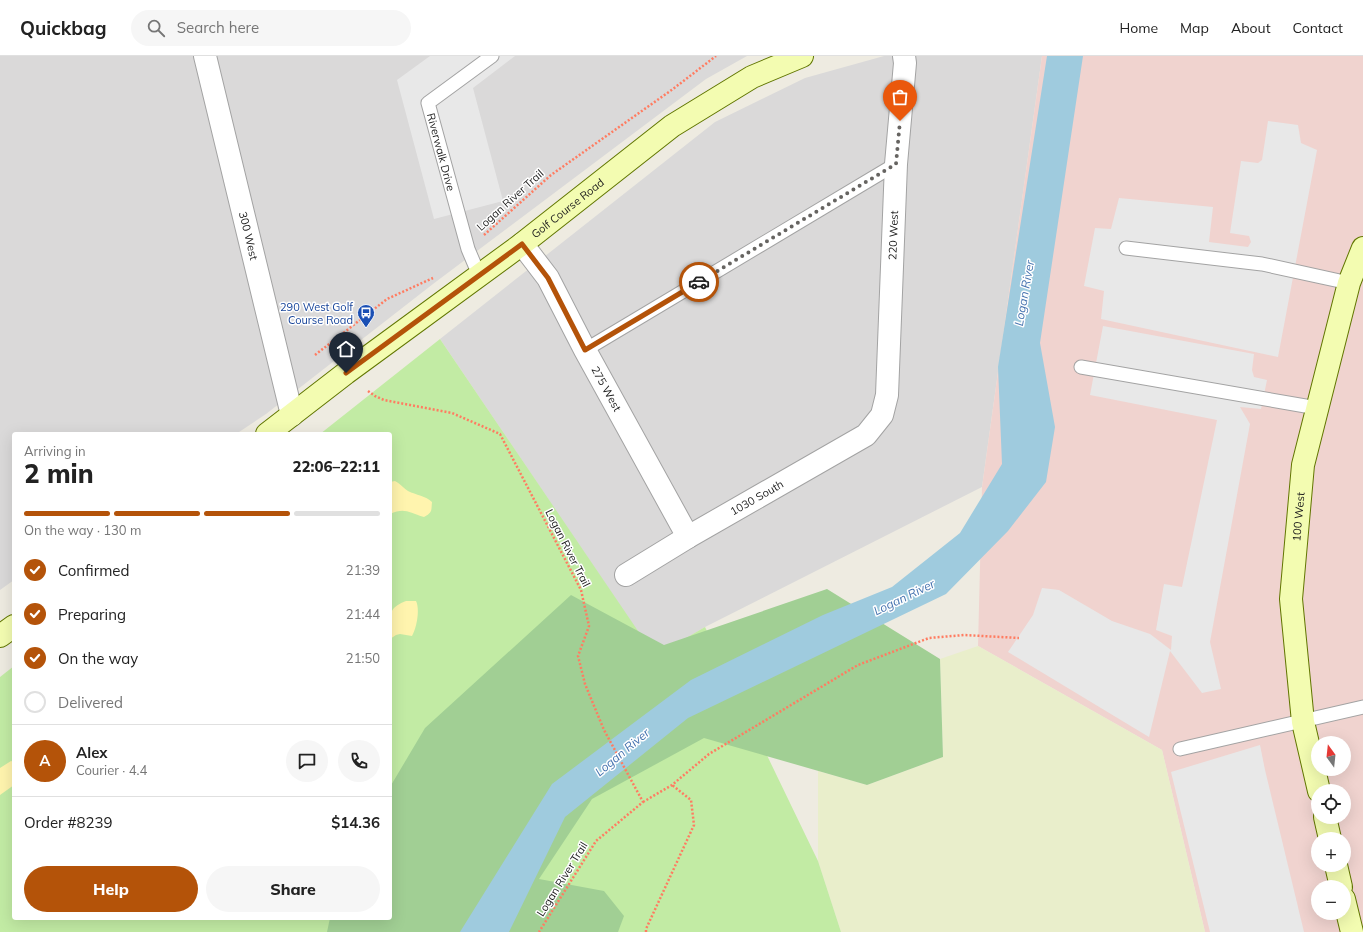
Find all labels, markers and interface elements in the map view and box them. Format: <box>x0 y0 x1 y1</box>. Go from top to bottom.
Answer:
search box <box>131 10 411 46</box>
text: Quickbag <box>20 16 107 40</box>
icon: search <box>145 17 167 39</box>
text: Search here <box>177 18 259 37</box>
text: Home <box>1119 19 1158 37</box>
text: Map <box>1180 19 1209 37</box>
text: About <box>1231 19 1271 37</box>
text: Contact <box>1293 19 1343 37</box>
pin <box>883 80 917 121</box>
icon: bag <box>889 86 911 108</box>
street label: Riverwalk Drive <box>424 112 458 192</box>
street label: Logan River Trail <box>474 166 546 234</box>
street label: Golf Course Road <box>528 175 607 241</box>
street label: 300 West <box>236 210 261 262</box>
street label: 220 West <box>885 210 901 260</box>
water label: Logan River <box>1011 258 1037 327</box>
courier <box>679 262 719 302</box>
icon: car <box>688 271 710 293</box>
place label: 290 West Golf Course Road <box>280 300 353 327</box>
bus stop icon: 290 West Golf Course Road <box>356 303 376 328</box>
pin <box>329 332 363 373</box>
icon: home <box>335 338 357 360</box>
street label: 275 West <box>588 364 624 414</box>
text: Arriving in <box>24 443 86 459</box>
text: 2 min <box>24 457 94 490</box>
text: 22:06–22:11 <box>293 457 380 476</box>
street label: 1030 South <box>728 477 786 518</box>
street label: 100 West <box>1289 491 1308 542</box>
street label: Logan River Trail <box>542 507 594 589</box>
text: On the way · 130 m <box>24 522 141 538</box>
icon: check <box>24 559 46 581</box>
text: Confirmed <box>58 561 129 580</box>
text: 21:39 <box>346 562 380 578</box>
water label: Logan River <box>871 575 938 618</box>
icon: check <box>24 603 46 625</box>
text: Preparing <box>58 605 126 624</box>
text: 21:44 <box>346 606 380 622</box>
icon: check <box>24 647 46 669</box>
text: On the way <box>58 649 138 668</box>
text: 21:50 <box>346 650 380 666</box>
text: Delivered <box>58 693 123 712</box>
water label: Logan River <box>592 725 653 779</box>
north arrow <box>1311 736 1351 776</box>
map controls <box>1311 736 1351 920</box>
button: chat <box>286 740 328 782</box>
button: phone <box>338 740 380 782</box>
text: Alex <box>76 743 108 762</box>
text: A <box>39 751 51 770</box>
text: Courier · 4.4 <box>76 762 147 778</box>
button: locate <box>1311 784 1351 824</box>
text: Order #8239 <box>24 813 112 832</box>
text: $14.36 <box>331 813 380 832</box>
button: + <box>1311 832 1351 872</box>
street label: Logan River Trail <box>533 839 591 919</box>
button: Help <box>24 866 198 912</box>
button: Share <box>206 866 380 912</box>
button: − <box>1311 880 1351 920</box>

